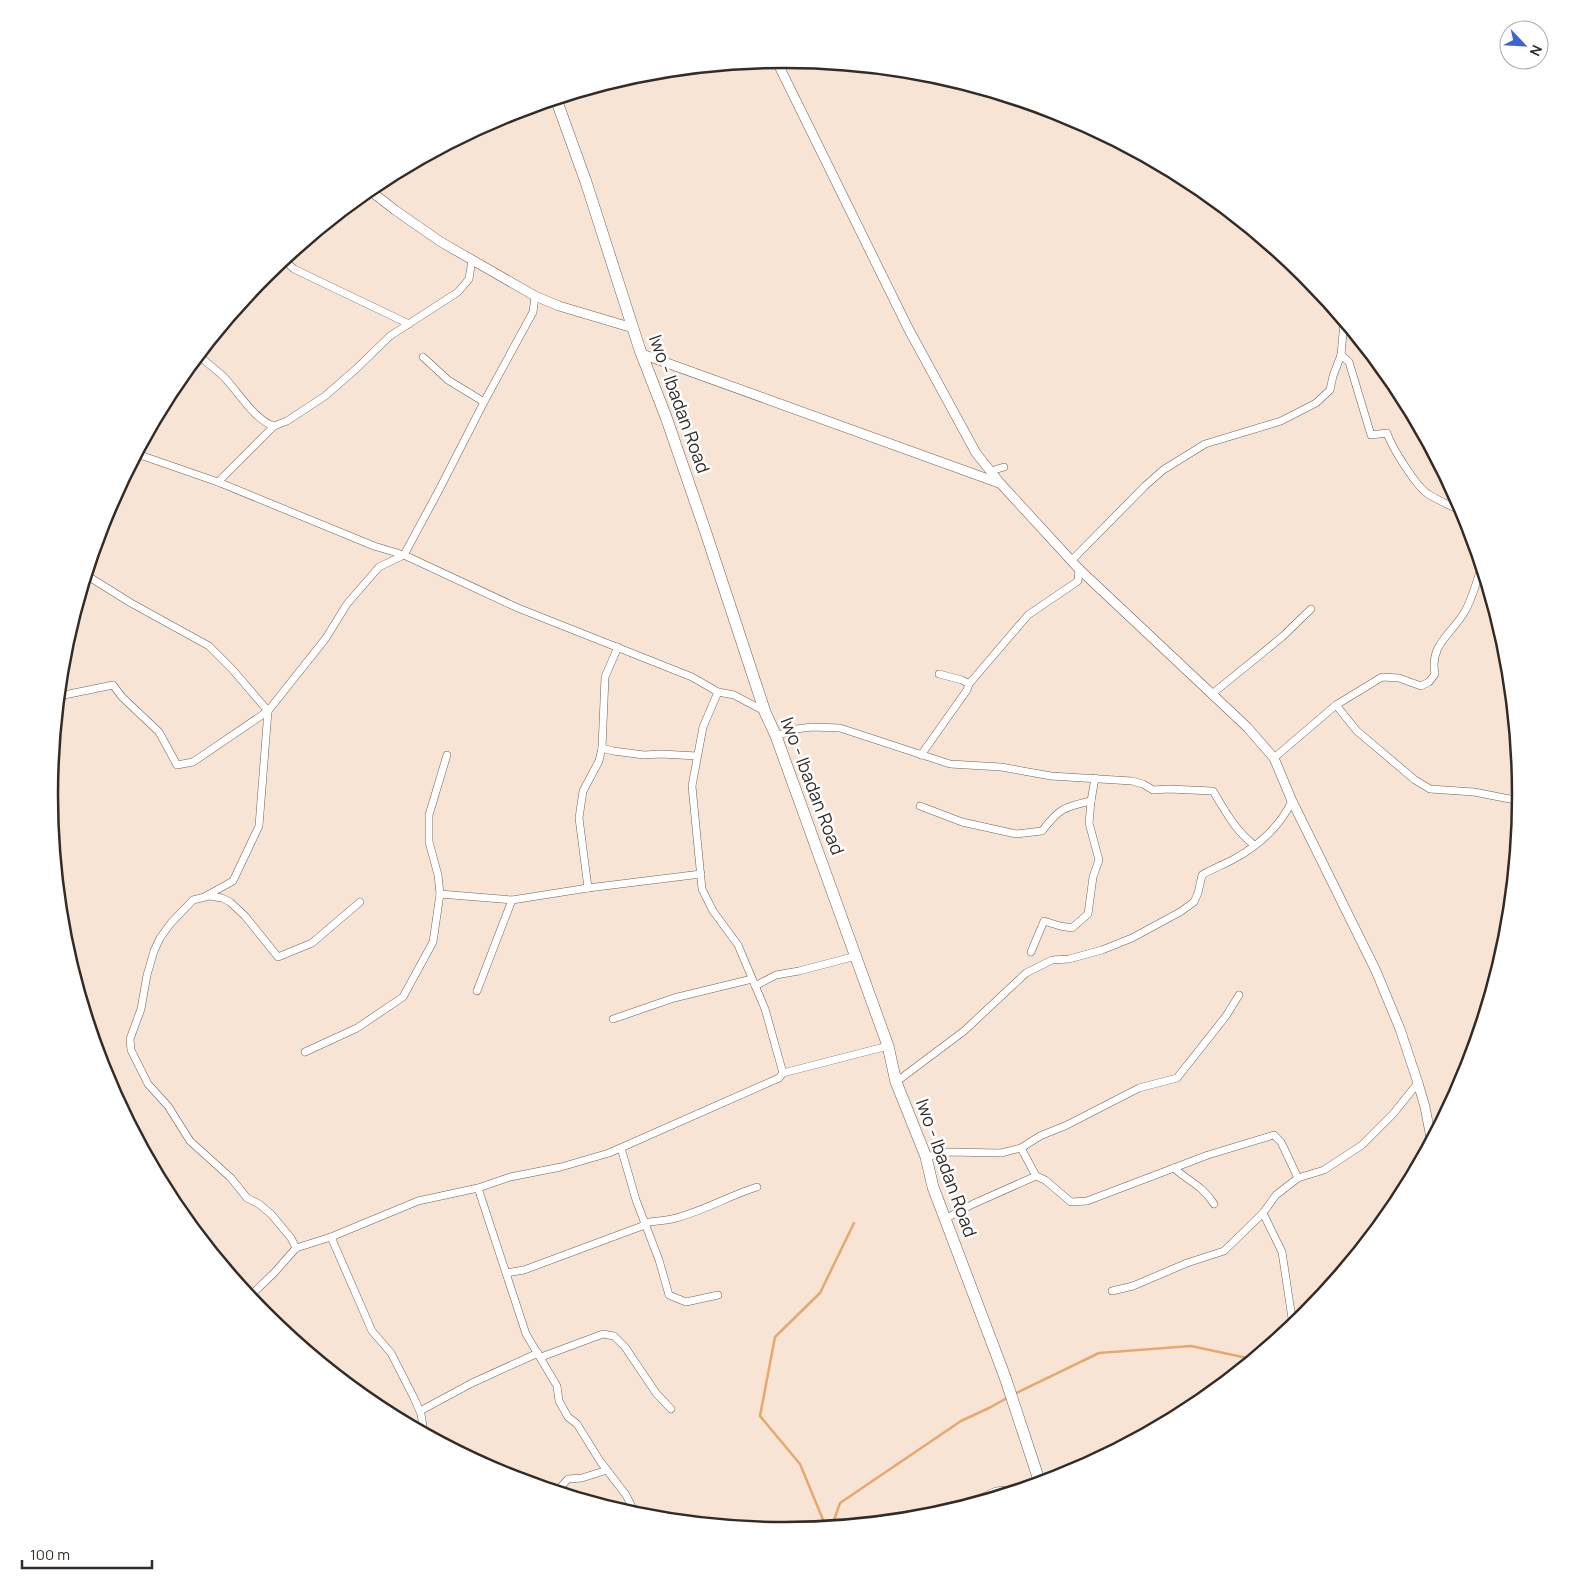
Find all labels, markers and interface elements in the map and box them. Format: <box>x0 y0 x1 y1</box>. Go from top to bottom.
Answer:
north arrow <box>1499 20 1549 70</box>
text: N <box>1525 42 1547 59</box>
street label: Iwo - Ibadan Road <box>644 331 716 476</box>
street label: Iwo - Ibadan Road <box>776 713 850 858</box>
street label: Iwo - Ibadan Road <box>911 1095 983 1240</box>
scale bar <box>22 1538 152 1570</box>
text: 100 m <box>30 1544 70 1565</box>

